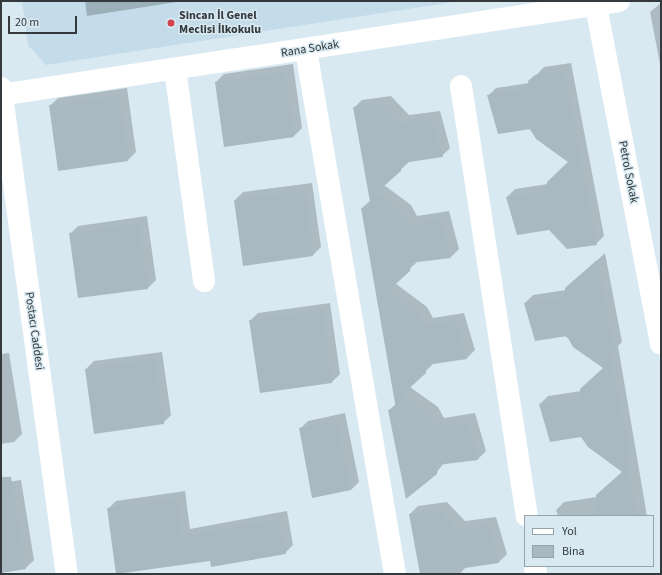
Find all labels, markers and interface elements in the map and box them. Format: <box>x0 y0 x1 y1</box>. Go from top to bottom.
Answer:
scale bar <box>10 8 79 34</box>
place label: Sincan İl Genel Meclisi İlkokulu <box>179 9 261 37</box>
text: 20 m <box>15 14 39 31</box>
marker: Sincan İl Genel Meclisi İlkokulu <box>166 18 176 28</box>
street label: Rana Sokak <box>280 37 340 61</box>
street label: Petrol Sokak <box>615 140 641 204</box>
street label: Postacı Caddesi <box>21 291 47 371</box>
legend <box>524 515 654 567</box>
text: Yol <box>562 523 577 540</box>
text: Bina <box>562 543 585 560</box>

